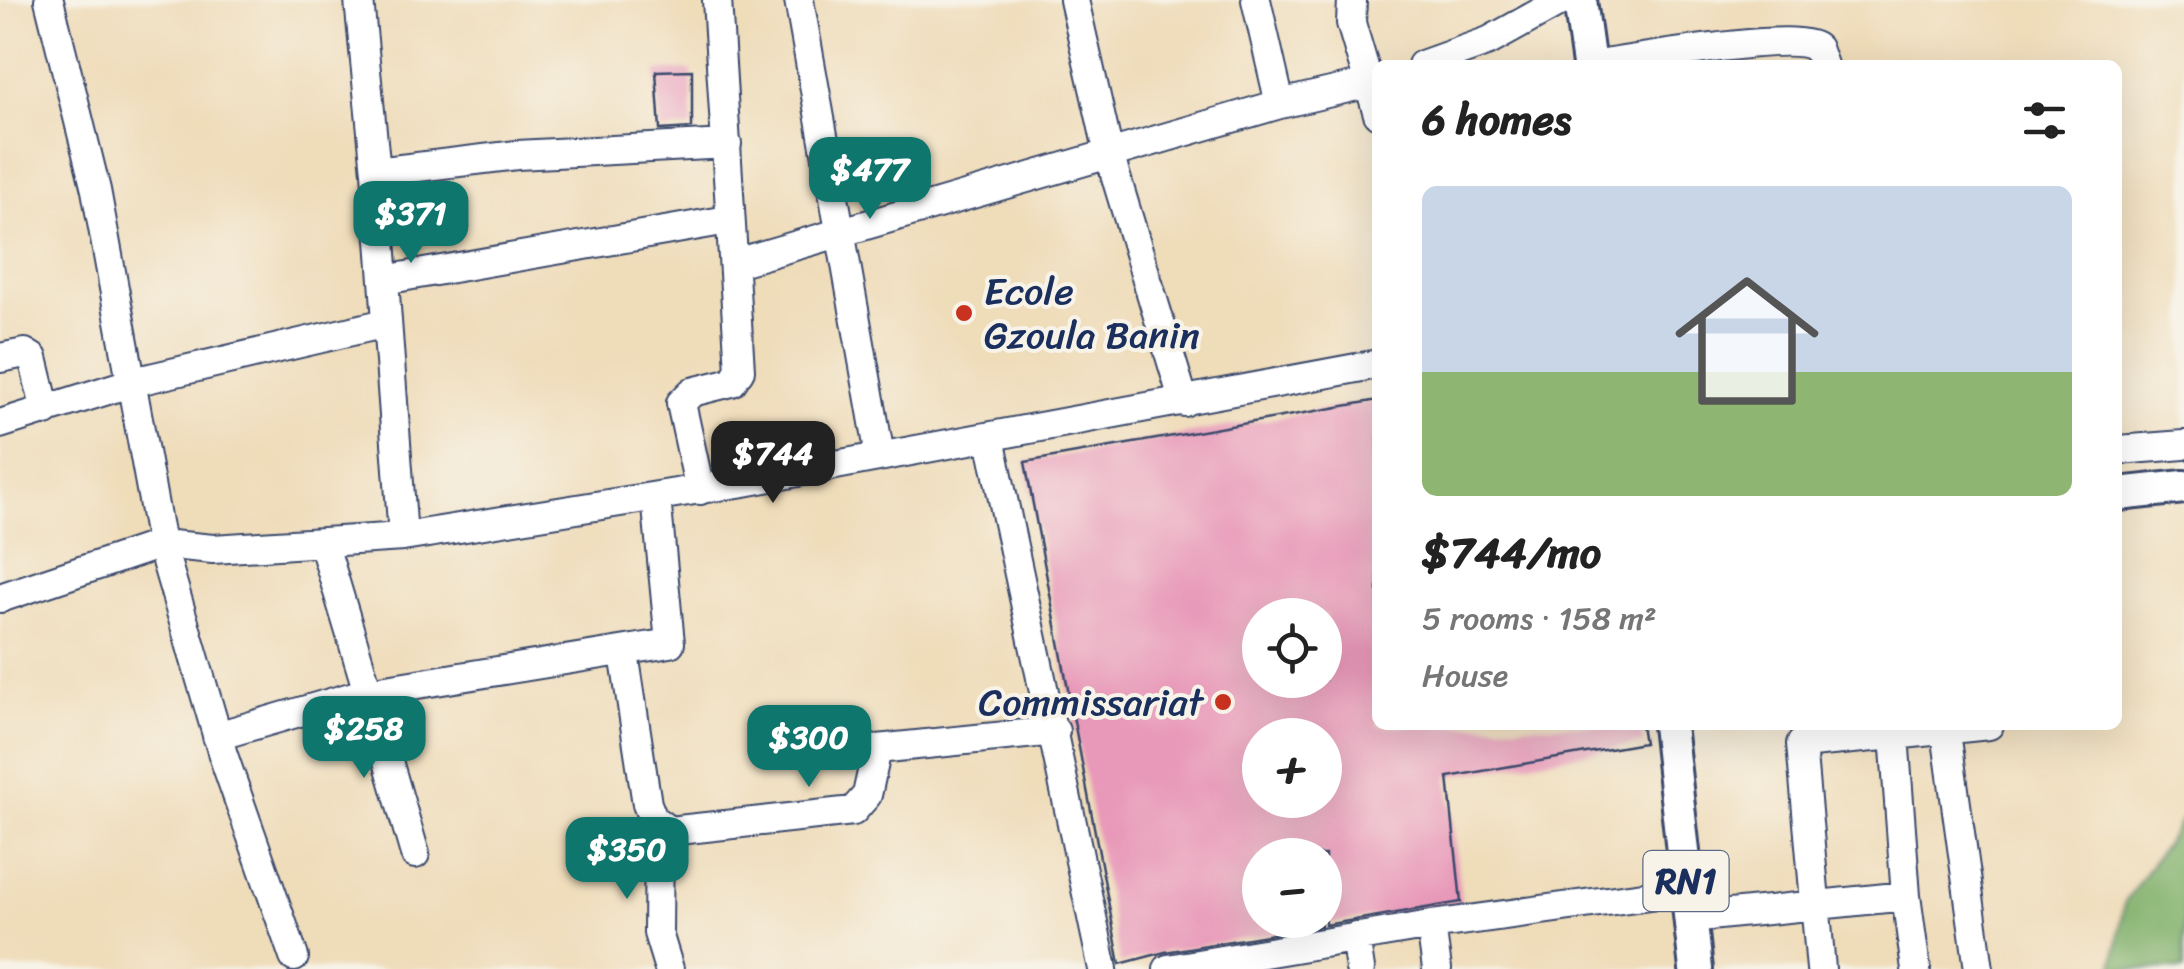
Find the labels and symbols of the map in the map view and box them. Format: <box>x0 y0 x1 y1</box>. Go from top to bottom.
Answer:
pin: $477 <box>811 137 929 222</box>
pin: $371 <box>352 181 470 266</box>
place label: Ecole Gzoula Banin <box>984 258 1200 369</box>
marker: Ecole Gzoula Banin <box>953 302 975 324</box>
pin: $744 <box>714 421 832 506</box>
place label: Commissariat <box>979 669 1205 736</box>
marker: Commissariat <box>1212 691 1234 713</box>
pin: $258 <box>305 696 423 781</box>
pin: $300 <box>750 705 868 790</box>
pin: $350 <box>568 817 686 902</box>
road number: RN1 <box>1644 851 1728 911</box>

